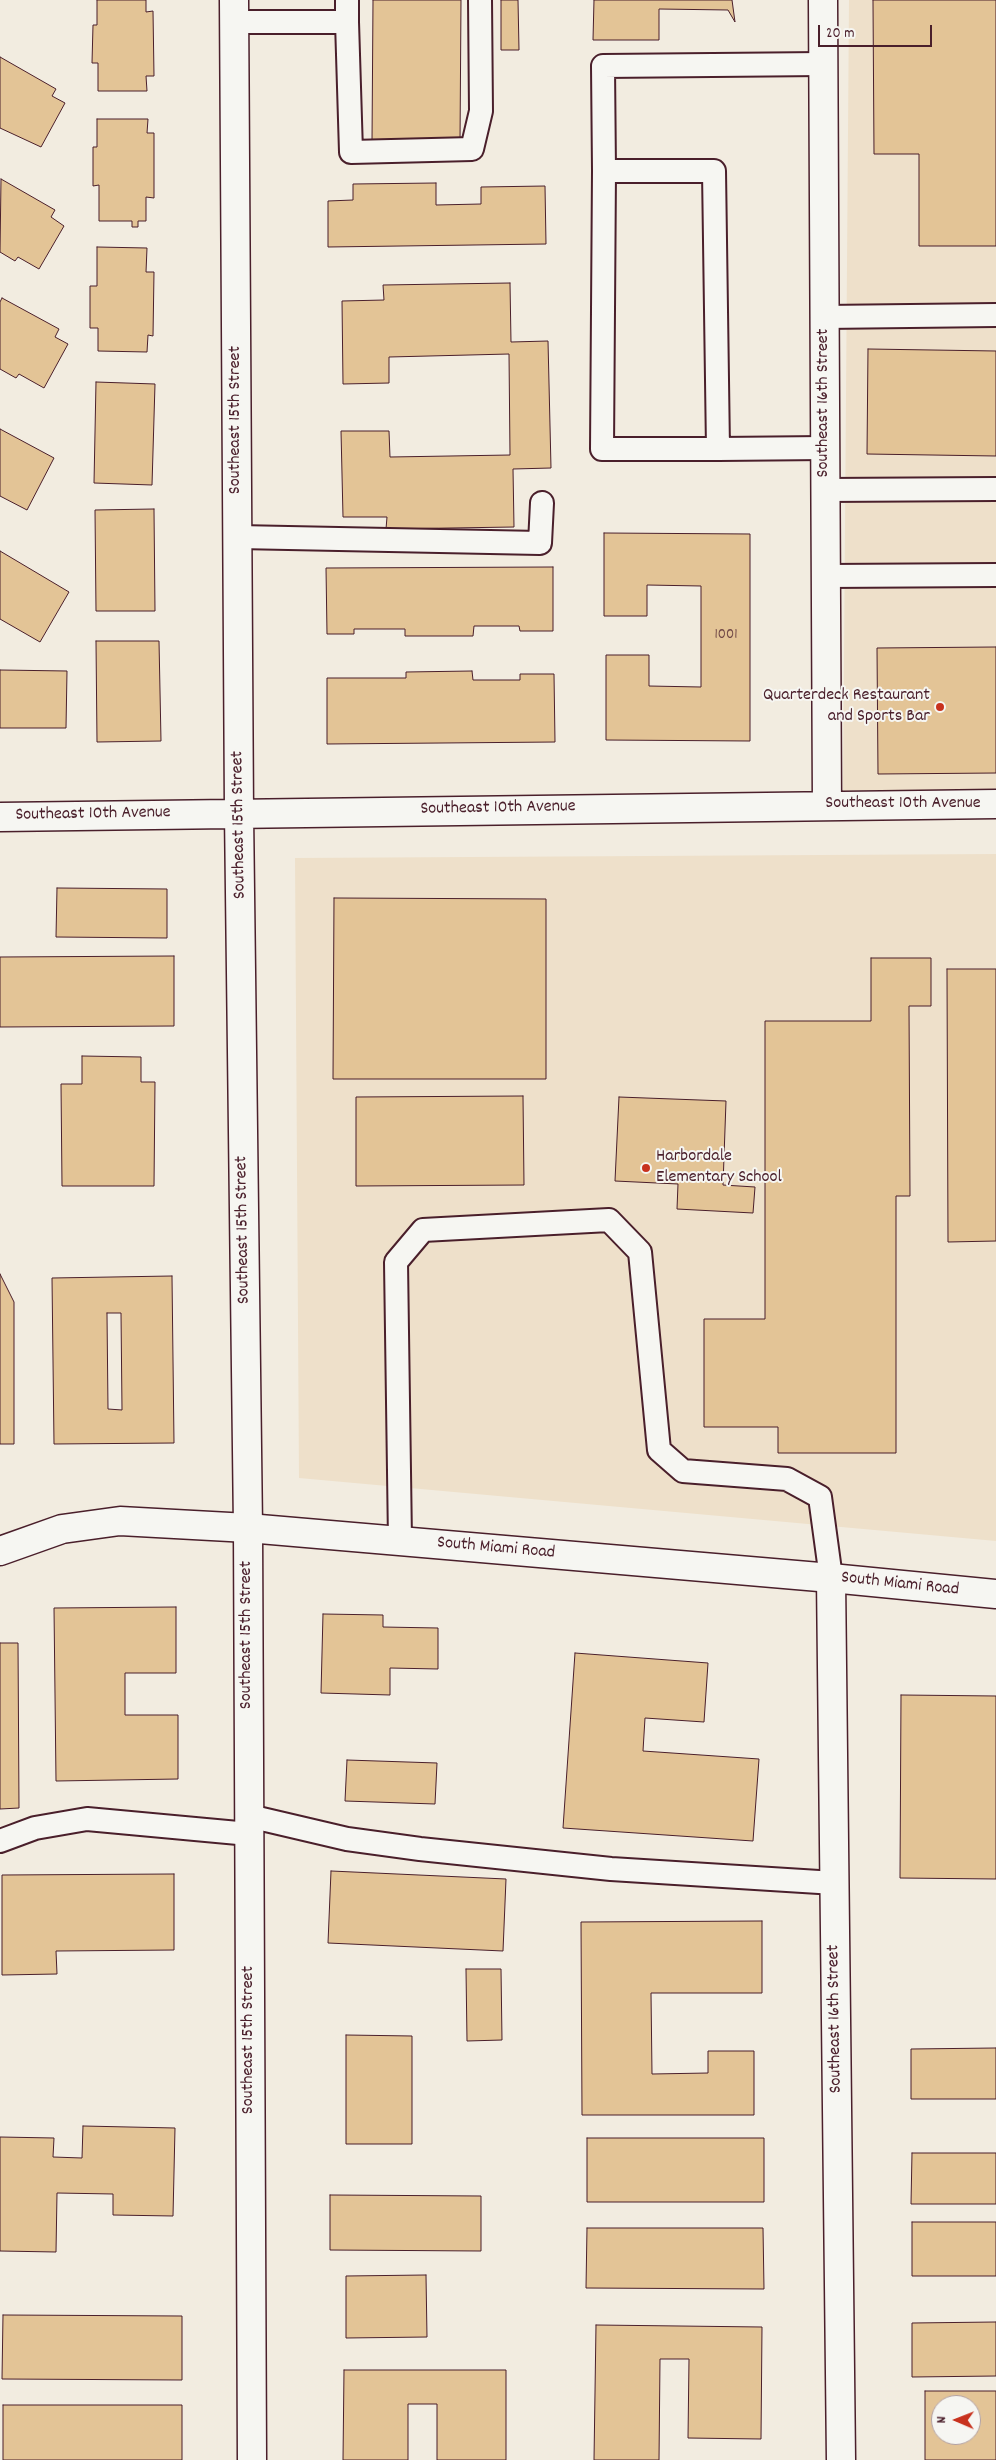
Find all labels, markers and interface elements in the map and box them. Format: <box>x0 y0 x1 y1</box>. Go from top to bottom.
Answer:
scale bar <box>821 15 935 47</box>
text: 20 m <box>826 23 854 45</box>
street label: Southeast 16th Street <box>814 329 836 477</box>
street label: Southeast 15th Street <box>226 346 248 494</box>
house number: 1001 <box>715 627 737 645</box>
place label: Quarterdeck Restaurant and Sports Bar <box>763 686 930 729</box>
marker: Quarterdeck Restaurant and Sports Bar <box>934 701 946 713</box>
street label: Southeast 15th Street <box>228 751 252 899</box>
street label: Southeast 10th Avenue <box>825 794 981 816</box>
street label: Southeast 10th Avenue <box>420 797 576 821</box>
street label: Southeast 10th Avenue <box>15 803 171 827</box>
place label: Harbordale Elementary School <box>656 1147 782 1190</box>
street label: Southeast 15th Street <box>232 1156 256 1304</box>
marker: Harbordale Elementary School <box>640 1162 652 1174</box>
street label: South Miami Road <box>436 1533 556 1565</box>
street label: Southeast 15th Street <box>237 1561 259 1709</box>
street label: South Miami Road <box>840 1568 960 1602</box>
street label: Southeast 16th Street <box>824 1944 848 2094</box>
street label: Southeast 15th Street <box>239 1966 261 2114</box>
north arrow <box>931 2395 981 2445</box>
text: N <box>932 2416 952 2423</box>

